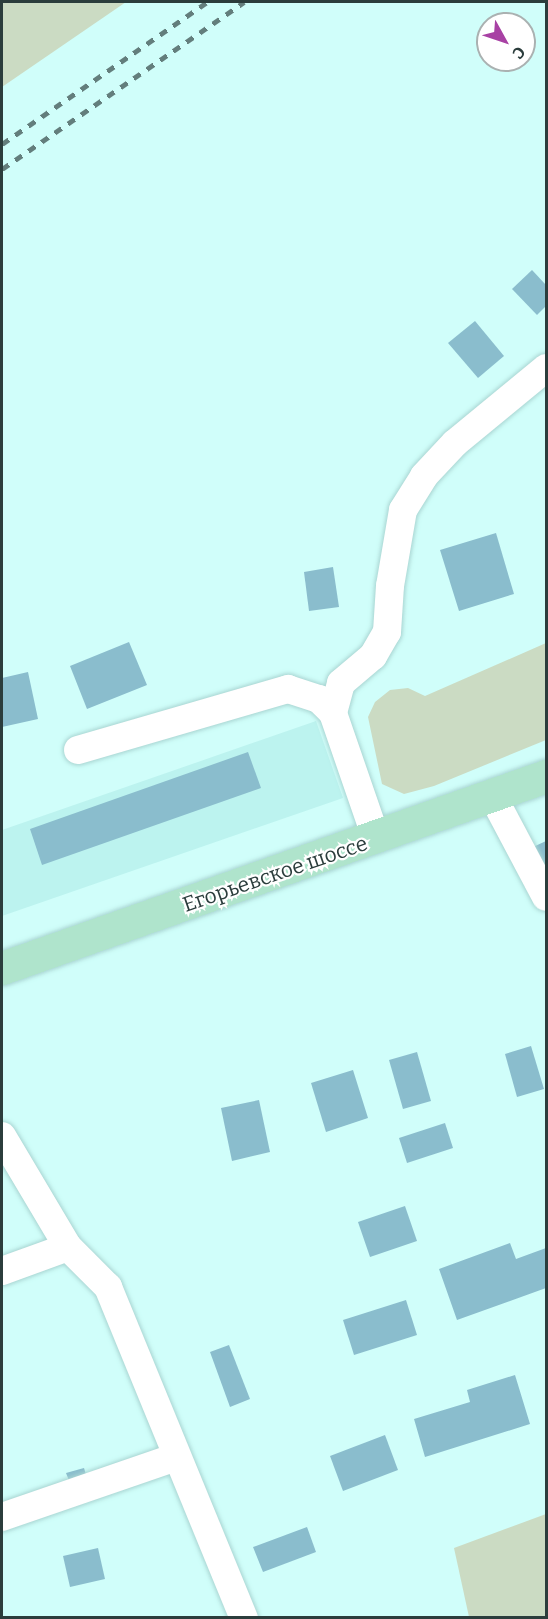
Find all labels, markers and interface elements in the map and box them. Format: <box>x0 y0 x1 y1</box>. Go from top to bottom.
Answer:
north arrow <box>476 12 536 72</box>
text: С <box>508 43 529 63</box>
street label: Егорьевское шоссе <box>179 831 371 917</box>

